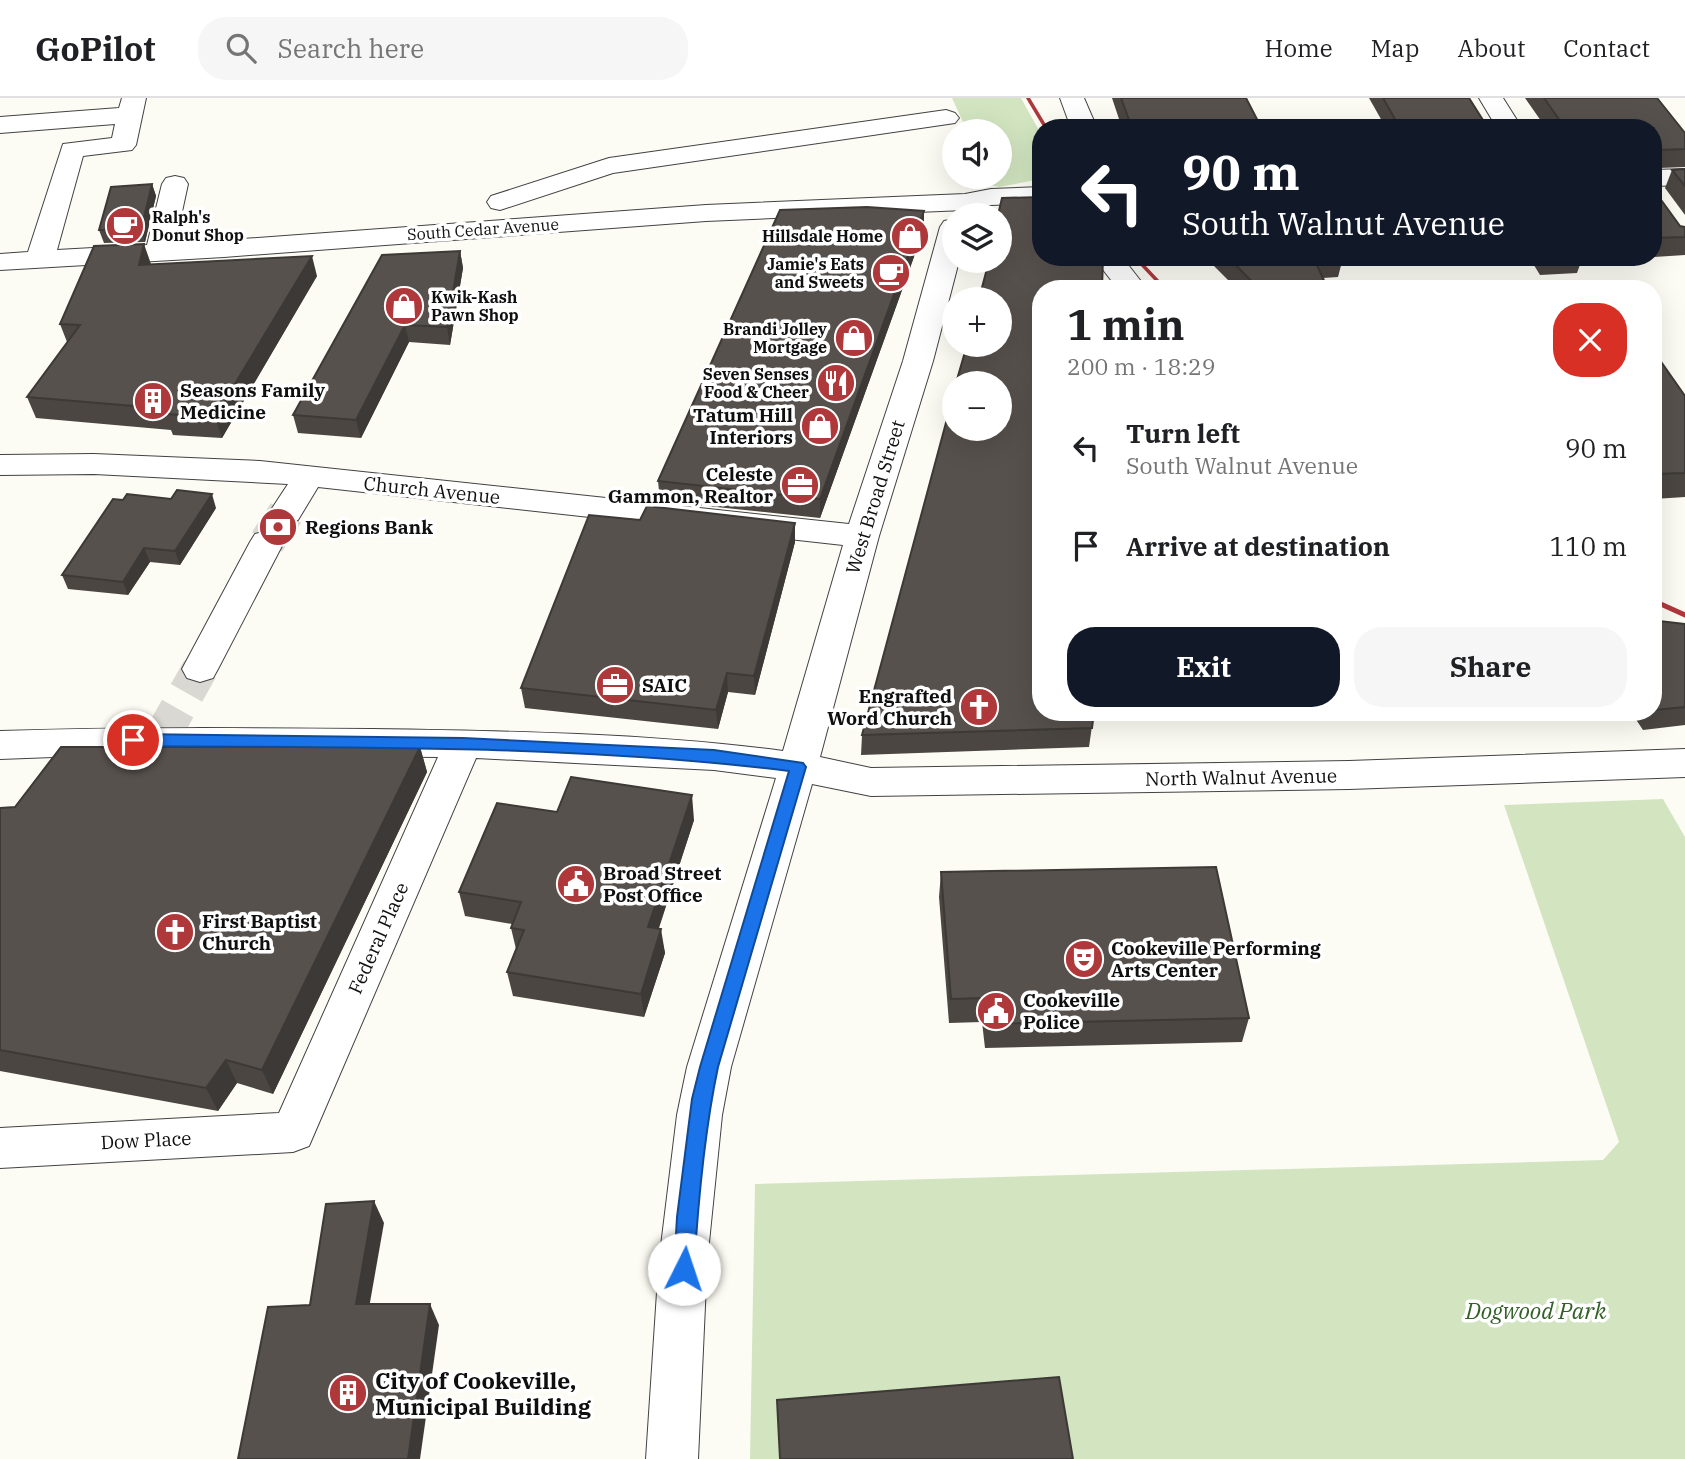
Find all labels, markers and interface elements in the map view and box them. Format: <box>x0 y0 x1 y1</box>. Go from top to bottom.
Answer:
search box <box>198 17 688 80</box>
text: GoPilot <box>35 27 156 70</box>
icon: search <box>222 29 260 67</box>
text: Search here <box>278 31 424 65</box>
text: Home <box>1265 32 1333 64</box>
text: Map <box>1371 32 1419 64</box>
text: About <box>1457 32 1525 64</box>
text: Contact <box>1563 32 1650 64</box>
map controls <box>942 119 1012 441</box>
button: sound <box>942 119 1012 189</box>
text: 90 m <box>1182 140 1300 203</box>
icon: left <box>1067 147 1158 238</box>
text: South Walnut Avenue <box>1182 202 1505 244</box>
button: layers <box>942 203 1012 273</box>
cafe icon: Ralph's Donut Shop <box>104 205 146 247</box>
place label: Ralph's Donut Shop <box>152 207 244 245</box>
street label: South Cedar Avenue <box>406 214 560 244</box>
shop icon: Hillsdale Home <box>889 215 931 257</box>
place label: Hillsdale Home <box>762 226 883 246</box>
cafe icon: Jamie's Eats and Sweets <box>870 252 912 294</box>
place label: Jamie's Eats and Sweets <box>767 254 864 292</box>
shop icon: Kwik-Kash Pawn Shop <box>383 285 425 327</box>
place label: Kwik-Kash Pawn Shop <box>431 287 519 325</box>
button: + <box>942 287 1012 357</box>
text: 1 min <box>1067 297 1185 352</box>
button: close <box>1553 303 1627 377</box>
shop icon: Brandi Jolley Mortgage <box>833 317 875 359</box>
place label: Brandi Jolley Mortgage <box>723 319 828 357</box>
text: 200 m · 18:29 <box>1067 351 1216 381</box>
restaurant icon: Seven Senses Food & Cheer <box>815 362 857 404</box>
place label: Seven Senses Food & Cheer <box>703 364 809 402</box>
button: − <box>942 371 1012 441</box>
place label: Seasons Family Medicine <box>180 378 325 424</box>
building icon: Seasons Family Medicine <box>132 380 174 422</box>
place label: Tatum Hill Interiors <box>693 403 793 449</box>
shop icon: Tatum Hill Interiors <box>799 405 841 447</box>
text: Turn left <box>1126 416 1240 450</box>
street label: West Broad Street <box>840 417 910 577</box>
icon: left <box>1067 429 1105 467</box>
text: 90 m <box>1565 431 1627 465</box>
text: South Walnut Avenue <box>1126 450 1358 480</box>
place label: Celeste Gammon, Realtor <box>608 462 774 508</box>
office icon: Celeste Gammon, Realtor <box>779 464 821 506</box>
street label: Church Avenue <box>363 471 501 509</box>
bank icon: Regions Bank <box>257 506 299 548</box>
place label: Regions Bank <box>305 515 433 539</box>
icon: arrive <box>1067 527 1105 565</box>
text: Arrive at destination <box>1126 529 1390 563</box>
text: 110 m <box>1549 529 1627 563</box>
button: Exit <box>1067 627 1340 707</box>
button: Share <box>1354 627 1627 707</box>
office icon: SAIC <box>594 664 636 706</box>
place label: SAIC <box>642 673 687 697</box>
place label: Engrafted Word Church <box>827 684 952 730</box>
church icon: Engrafted Word Church <box>958 686 1000 728</box>
pin <box>103 710 163 770</box>
icon: arrive <box>114 721 152 759</box>
street label: North Walnut Avenue <box>1145 763 1337 791</box>
place label: Broad Street Post Office <box>603 861 721 907</box>
public building icon: Broad Street Post Office <box>555 863 597 905</box>
street label: Federal Place <box>343 878 413 998</box>
place label: First Baptist Church <box>202 909 317 955</box>
church icon: First Baptist Church <box>154 911 196 953</box>
place label: Cookeville Performing Arts Center <box>1111 936 1321 982</box>
theatre icon: Cookeville Performing Arts Center <box>1063 938 1105 980</box>
place label: Cookeville Police <box>1023 988 1120 1034</box>
public building icon: Cookeville Police <box>975 990 1017 1032</box>
street label: Dow Place <box>100 1126 192 1154</box>
position arrow <box>647 1232 721 1306</box>
park label: Dogwood Park <box>1464 1295 1607 1325</box>
place label: City of Cookeville, Municipal Building <box>375 1365 592 1421</box>
building icon: City of Cookeville, Municipal Building <box>327 1372 369 1414</box>

